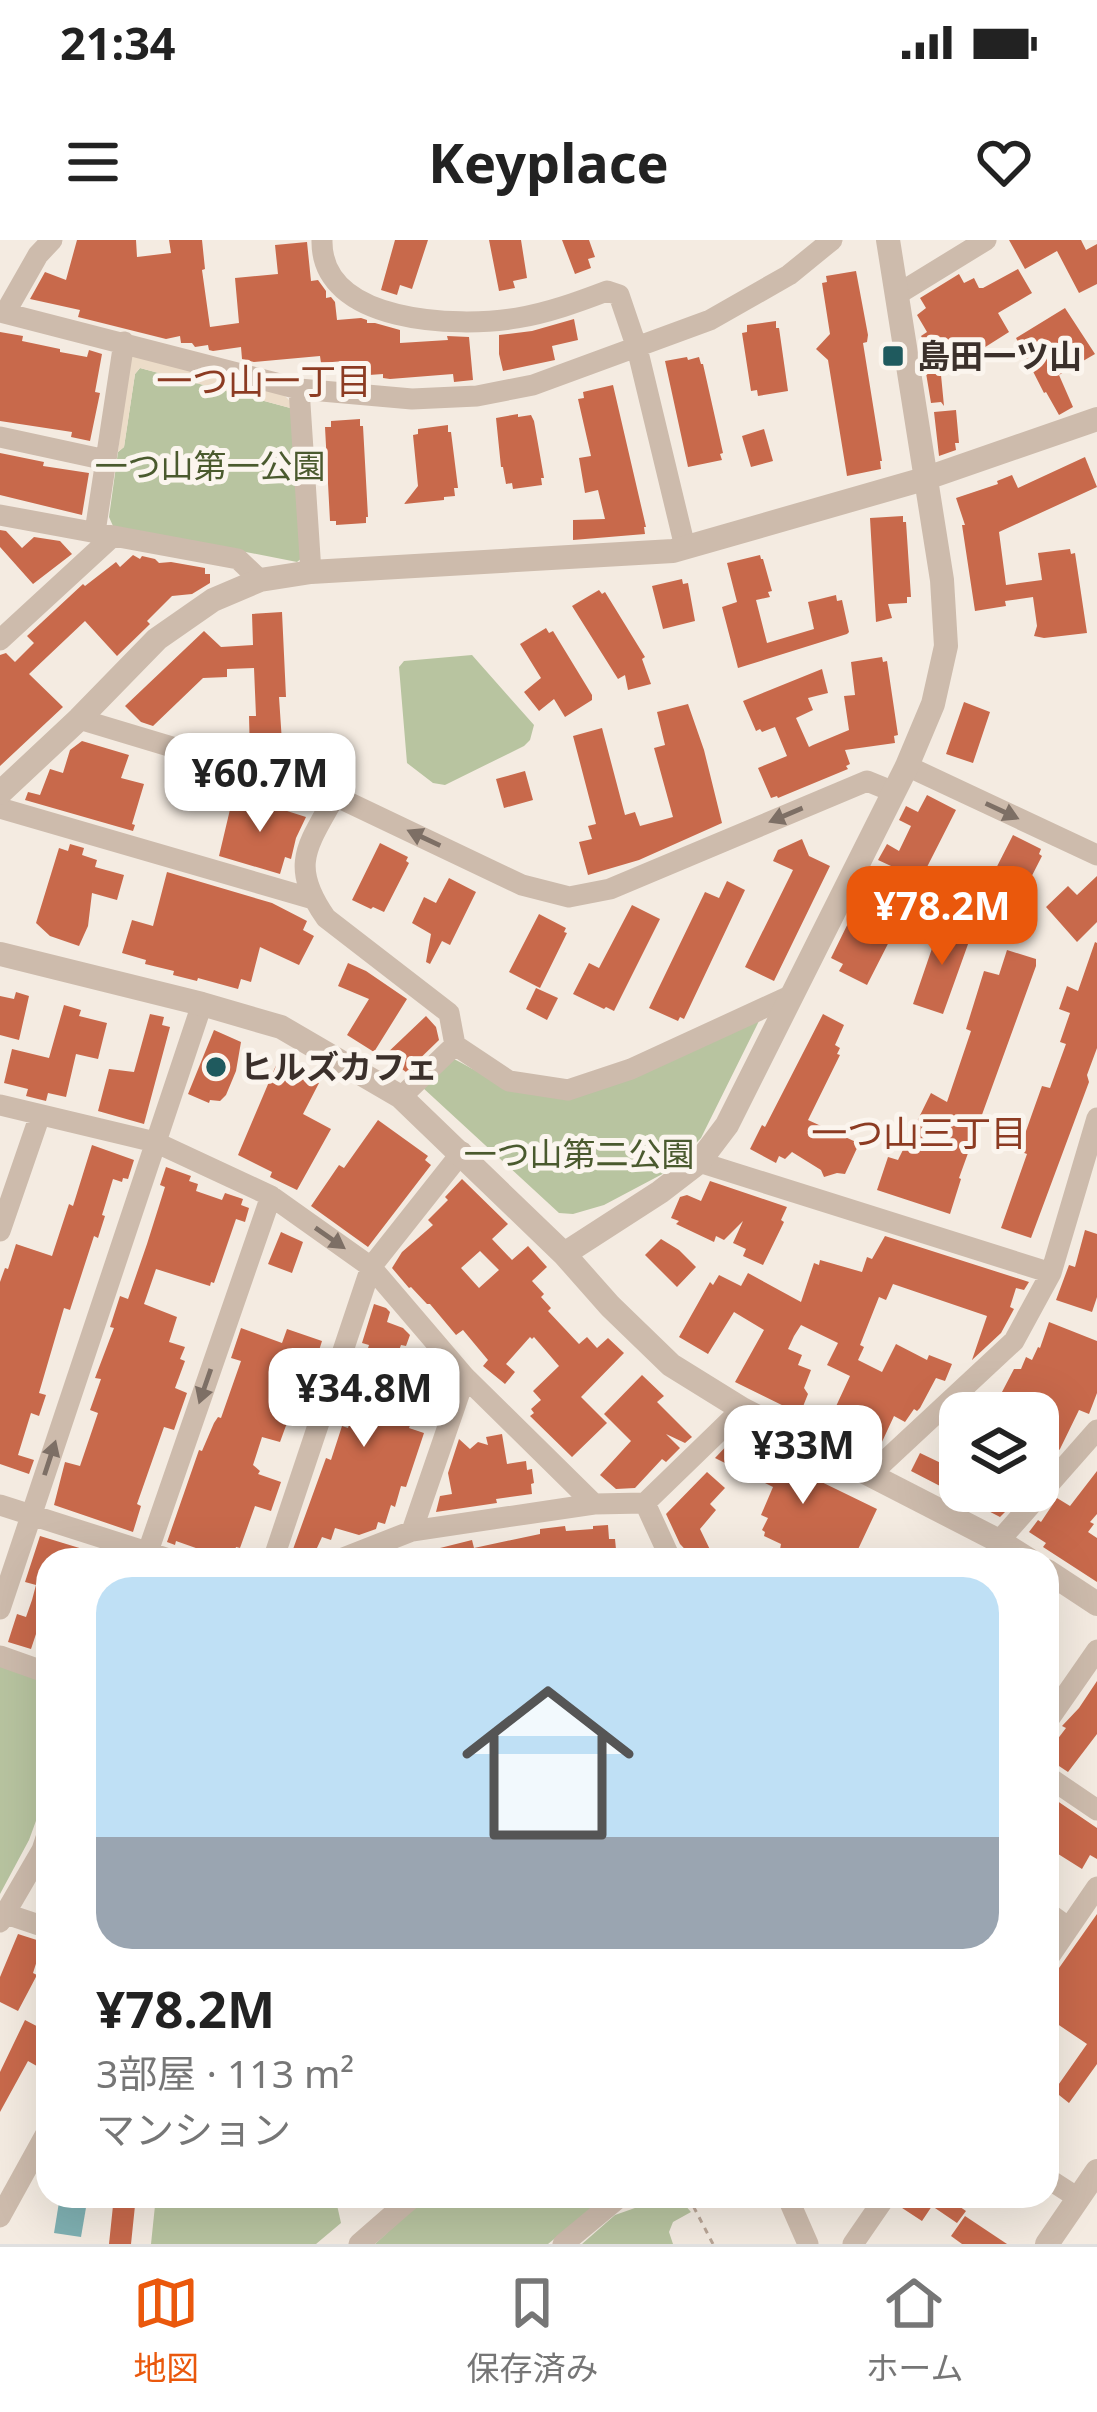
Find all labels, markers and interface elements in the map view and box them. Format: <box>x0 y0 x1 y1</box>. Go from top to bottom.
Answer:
text: 21:34 <box>60 12 176 73</box>
text: Keyplace <box>428 125 669 199</box>
icon: menu <box>60 129 126 195</box>
icon: heart <box>971 129 1037 195</box>
place label: 島田一ツ山 <box>917 333 1082 378</box>
marker: 島田一ツ山 <box>880 343 906 369</box>
district label: 一つ山一丁目 <box>156 356 372 405</box>
park label: 一つ山第一公園 <box>95 443 326 488</box>
pin: ¥60.7M <box>162 733 358 835</box>
text: ¥60.7M <box>192 745 328 798</box>
one-way arrow <box>985 801 1020 821</box>
one-way arrow <box>768 806 804 825</box>
one-way arrow <box>406 828 441 848</box>
pin: ¥78.2M <box>844 866 1040 968</box>
text: ¥78.2M <box>874 878 1010 931</box>
place label: ヒルズカフェ <box>240 1044 438 1089</box>
marker: ヒルズカフェ <box>203 1054 229 1080</box>
district label: 一つ山三丁目 <box>811 1108 1027 1157</box>
park label: 一つ山第二公園 <box>464 1131 695 1176</box>
one-way arrow <box>314 1226 346 1250</box>
pin: ¥34.8M <box>266 1348 462 1450</box>
text: ¥34.8M <box>296 1360 432 1413</box>
one-way arrow <box>195 1368 213 1404</box>
map controls <box>939 1392 1059 1512</box>
button: layers <box>939 1392 1059 1512</box>
pin: ¥33M <box>732 1405 874 1507</box>
text: ¥33M <box>751 1417 855 1470</box>
one-way arrow <box>42 1440 60 1476</box>
icon: home <box>440 1655 656 1871</box>
text: ¥78.2M <box>96 1973 275 2043</box>
text: 3部屋 · 113 m² <box>96 2046 354 2099</box>
text: マンション <box>96 2102 291 2155</box>
tab: 地図 <box>133 2270 199 2390</box>
tab: 保存済み <box>466 2270 598 2390</box>
tab: ホーム <box>865 2270 963 2390</box>

